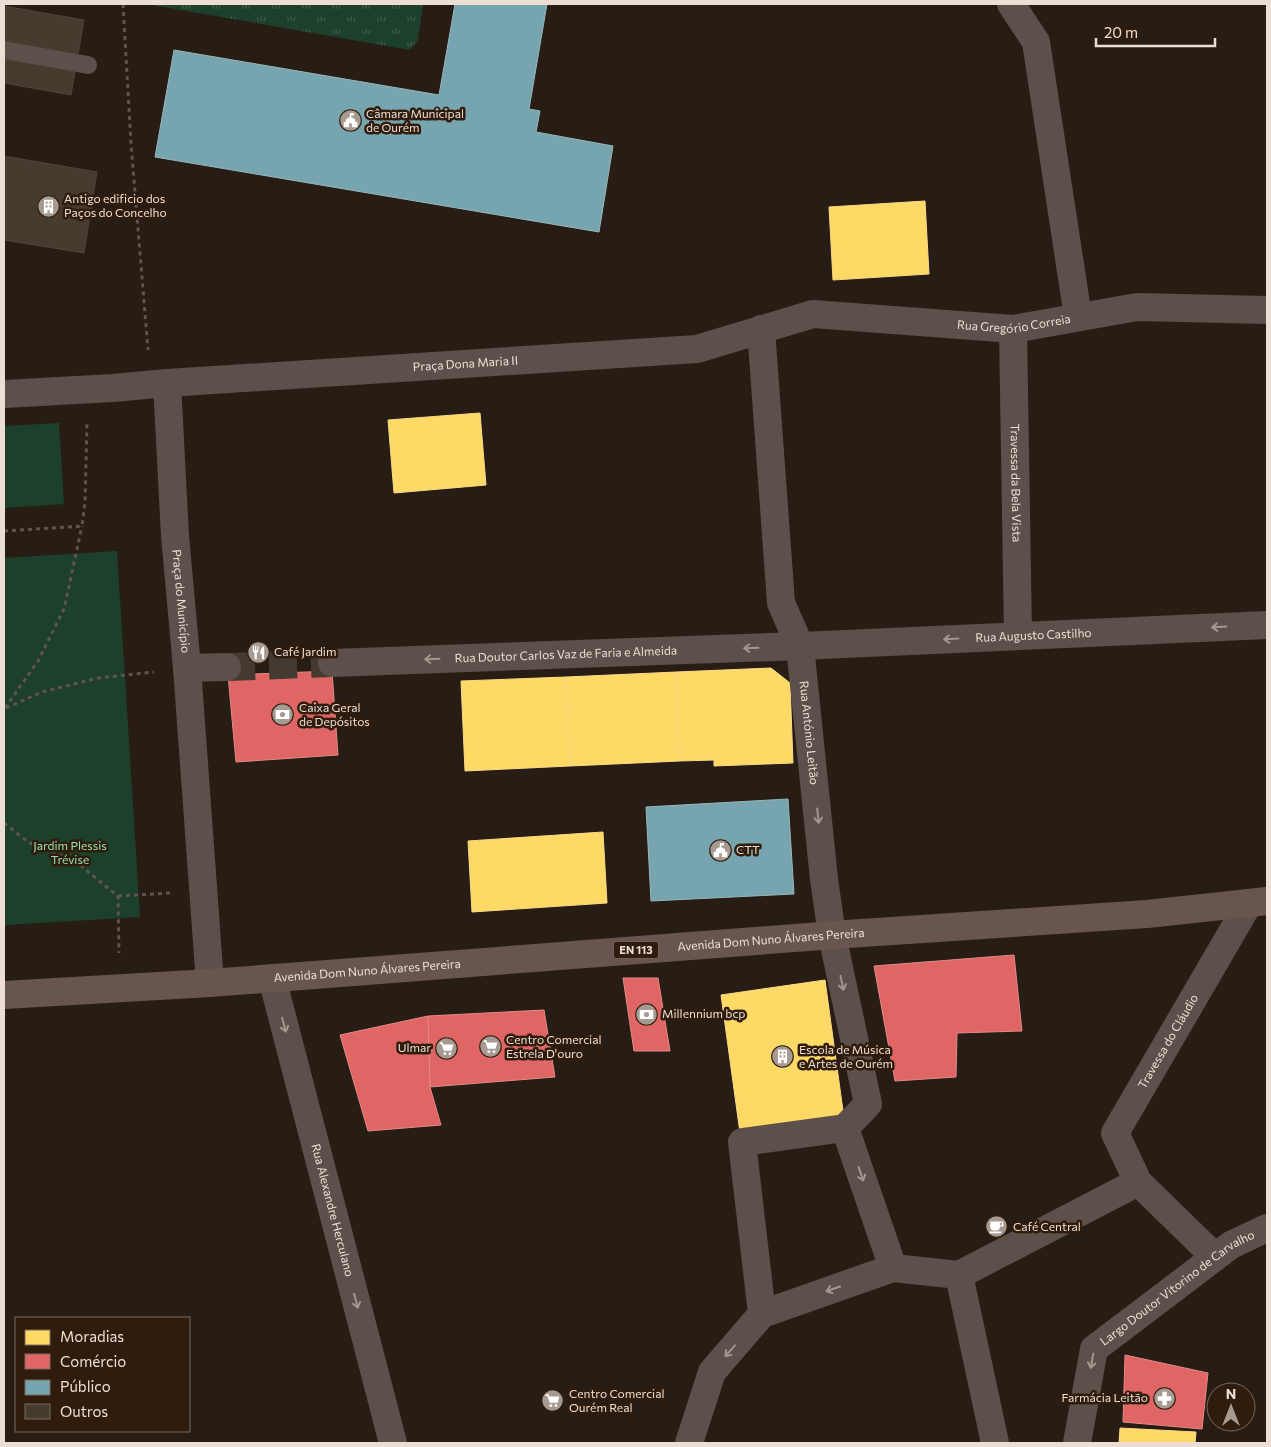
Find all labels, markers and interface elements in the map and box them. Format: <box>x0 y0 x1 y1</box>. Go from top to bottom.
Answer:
scale bar <box>1096 15 1215 47</box>
text: 20 m <box>1104 23 1138 41</box>
place label: Câmara Municipal de Ourém <box>366 106 464 134</box>
public building icon: Câmara Municipal de Ourém <box>338 109 362 133</box>
place label: Antigo edificio dos Paços do Concelho <box>64 191 167 219</box>
building icon: Antigo edificio dos Paços do Concelho <box>36 194 60 218</box>
street label: Rua Gregório Correia <box>957 311 1072 335</box>
street label: Praça Dona Maria II <box>412 353 518 373</box>
street label: Travessa da Bela Vista <box>1009 424 1024 542</box>
street label: Praça do Município <box>170 549 194 653</box>
one-way arrow <box>1211 623 1227 632</box>
street label: Rua Augusto Castilho <box>975 625 1092 644</box>
one-way arrow <box>944 634 960 644</box>
restaurant icon: Café Jardim <box>246 640 270 664</box>
street label: Rua Doutor Carlos Vaz de Faria e Almeida <box>454 642 677 665</box>
one-way arrow <box>744 643 760 652</box>
place label: Café Jardim <box>274 644 336 659</box>
one-way arrow <box>424 655 440 664</box>
street label: Rua António Leitão <box>798 680 822 785</box>
place label: Caixa Geral de Depósitos <box>299 700 370 728</box>
bank icon: Caixa Geral de Depósitos <box>271 703 295 727</box>
one-way arrow <box>813 808 822 824</box>
park label: Jardim Plessis Trévise <box>33 838 107 866</box>
public building icon: CTT <box>708 838 732 862</box>
place label: CTT <box>736 842 760 856</box>
street label: Avenida Dom Nuno Álvares Pereira <box>677 925 865 953</box>
road number: EN 113 <box>614 942 658 958</box>
street label: Avenida Dom Nuno Álvares Pereira <box>273 956 461 984</box>
one-way arrow <box>838 974 847 990</box>
street label: Travessa do Cláudio <box>1134 991 1200 1091</box>
bank icon: Millennium bcp <box>634 1002 658 1026</box>
place label: Millennium bcp <box>662 1006 745 1020</box>
one-way arrow <box>280 1016 290 1032</box>
place label: Centro Comercial Estrela D'ouro <box>506 1032 602 1060</box>
supermarket icon: Centro Comercial Estrela D'ouro <box>478 1035 502 1059</box>
supermarket icon: Ulmar <box>435 1036 459 1060</box>
place label: Ulmar <box>398 1040 431 1054</box>
place label: Escola de Música e Artes de Ourém <box>799 1042 893 1070</box>
building icon: Escola de Música e Artes de Ourém <box>771 1045 795 1069</box>
street label: Rua Alexandre Herculano <box>309 1142 357 1278</box>
one-way arrow <box>857 1166 866 1182</box>
cafe icon: Café Central <box>985 1215 1009 1239</box>
place label: Café Central <box>1013 1219 1081 1233</box>
street label: Largo Doutor Vitorino de Carvalho <box>1097 1227 1256 1348</box>
one-way arrow <box>825 1285 841 1294</box>
one-way arrow <box>352 1292 361 1308</box>
legend <box>15 1317 190 1432</box>
text: Moradias <box>60 1327 124 1345</box>
one-way arrow <box>724 1344 735 1357</box>
text: Comércio <box>60 1352 126 1370</box>
one-way arrow <box>1087 1352 1096 1368</box>
text: Público <box>60 1377 111 1395</box>
north arrow <box>1206 1382 1256 1432</box>
text: N <box>1226 1385 1236 1402</box>
place label: Centro Comercial Ourém Real <box>569 1386 665 1414</box>
pharmacy icon: Farmácia Leitão <box>1152 1386 1176 1410</box>
supermarket icon: Centro Comercial Ourém Real <box>541 1389 565 1413</box>
place label: Farmácia Leitão <box>1061 1390 1148 1404</box>
text: Outros <box>60 1402 108 1420</box>

